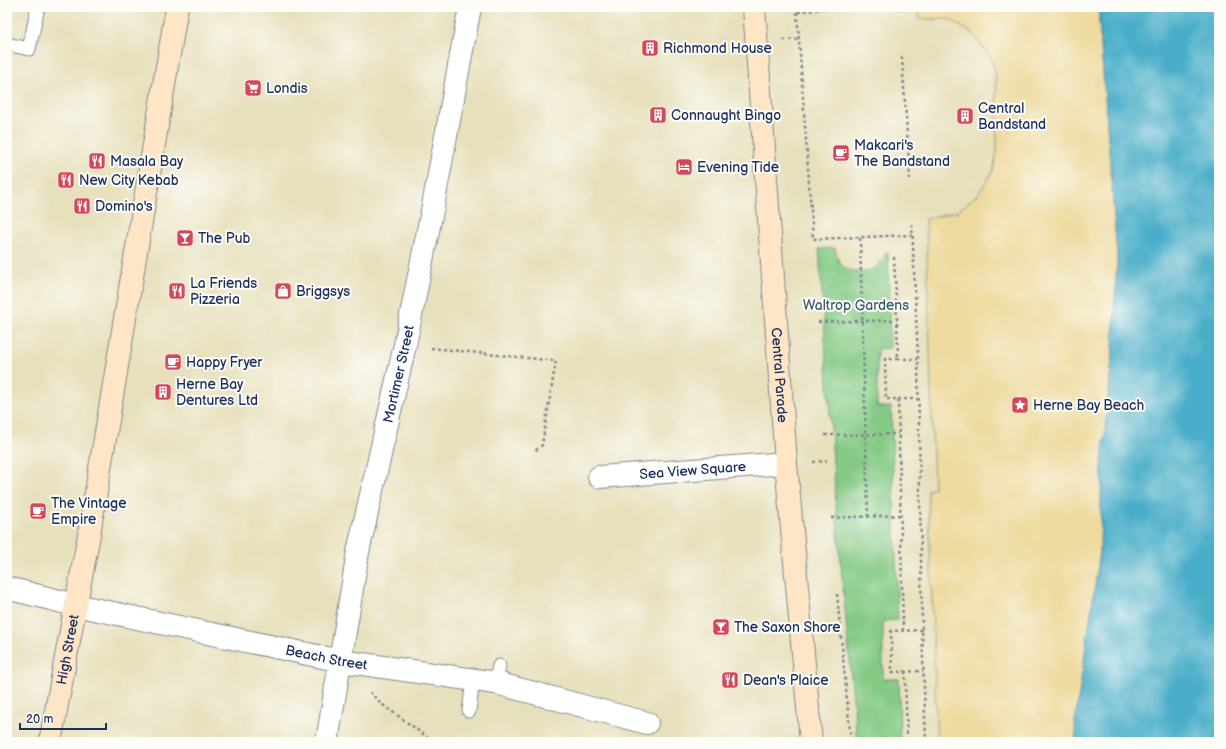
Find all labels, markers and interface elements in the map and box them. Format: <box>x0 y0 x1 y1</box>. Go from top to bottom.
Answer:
building icon: Richmond House <box>640 38 660 58</box>
place label: Richmond House <box>663 40 772 57</box>
supermarket icon: Londis <box>243 78 263 98</box>
place label: Londis <box>266 80 308 97</box>
place label: Central Bandstand <box>978 100 1046 133</box>
building icon: Connaught Bingo <box>648 105 668 125</box>
building icon: Central Bandstand <box>955 106 975 126</box>
place label: Connaught Bingo <box>671 107 781 124</box>
place label: Makcari's The Bandstand <box>854 137 950 170</box>
cafe icon: Makcari's The Bandstand <box>831 143 851 163</box>
restaurant icon: Masala Bay <box>87 151 107 171</box>
place label: Masala Bay <box>110 153 184 170</box>
hotel icon: Evening Tide <box>674 157 694 177</box>
place label: Evening Tide <box>697 159 779 176</box>
restaurant icon: New City Kebab <box>56 170 76 190</box>
place label: New City Kebab <box>79 172 179 189</box>
restaurant icon: Domino's <box>72 196 92 216</box>
place label: Domino's <box>95 198 153 215</box>
bar icon: The Pub <box>175 228 195 248</box>
place label: The Pub <box>198 230 250 247</box>
place label: La Friends Pizzeria <box>190 275 257 308</box>
restaurant icon: La Friends Pizzeria <box>167 281 187 301</box>
shop icon: Briggsys <box>273 281 293 301</box>
place label: Briggsys <box>296 283 350 300</box>
park label: Waltrop Gardens <box>803 297 909 314</box>
street label: Mortimer Street <box>380 323 418 425</box>
street label: Central Parade <box>768 327 791 423</box>
cafe icon: Happy Fryer <box>163 352 183 372</box>
place label: Happy Fryer <box>186 354 263 371</box>
place label: Herne Bay Dentures Ltd <box>176 376 258 409</box>
building icon: Herne Bay Dentures Ltd <box>153 382 173 402</box>
place icon: Herne Bay Beach <box>1010 395 1030 415</box>
place label: Herne Bay Beach <box>1033 397 1145 414</box>
street label: Sea View Square <box>639 458 747 483</box>
place label: The Vintage Empire <box>51 495 126 528</box>
cafe icon: The Vintage Empire <box>28 501 48 521</box>
street label: High Street <box>53 612 83 686</box>
bar icon: The Saxon Shore <box>711 617 731 637</box>
place label: The Saxon Shore <box>734 619 841 636</box>
street label: Beach Street <box>284 642 369 674</box>
restaurant icon: Dean's Plaice <box>720 670 740 690</box>
place label: Dean's Plaice <box>743 672 829 689</box>
scale bar <box>20 705 106 731</box>
text: 20 m <box>26 712 53 727</box>

